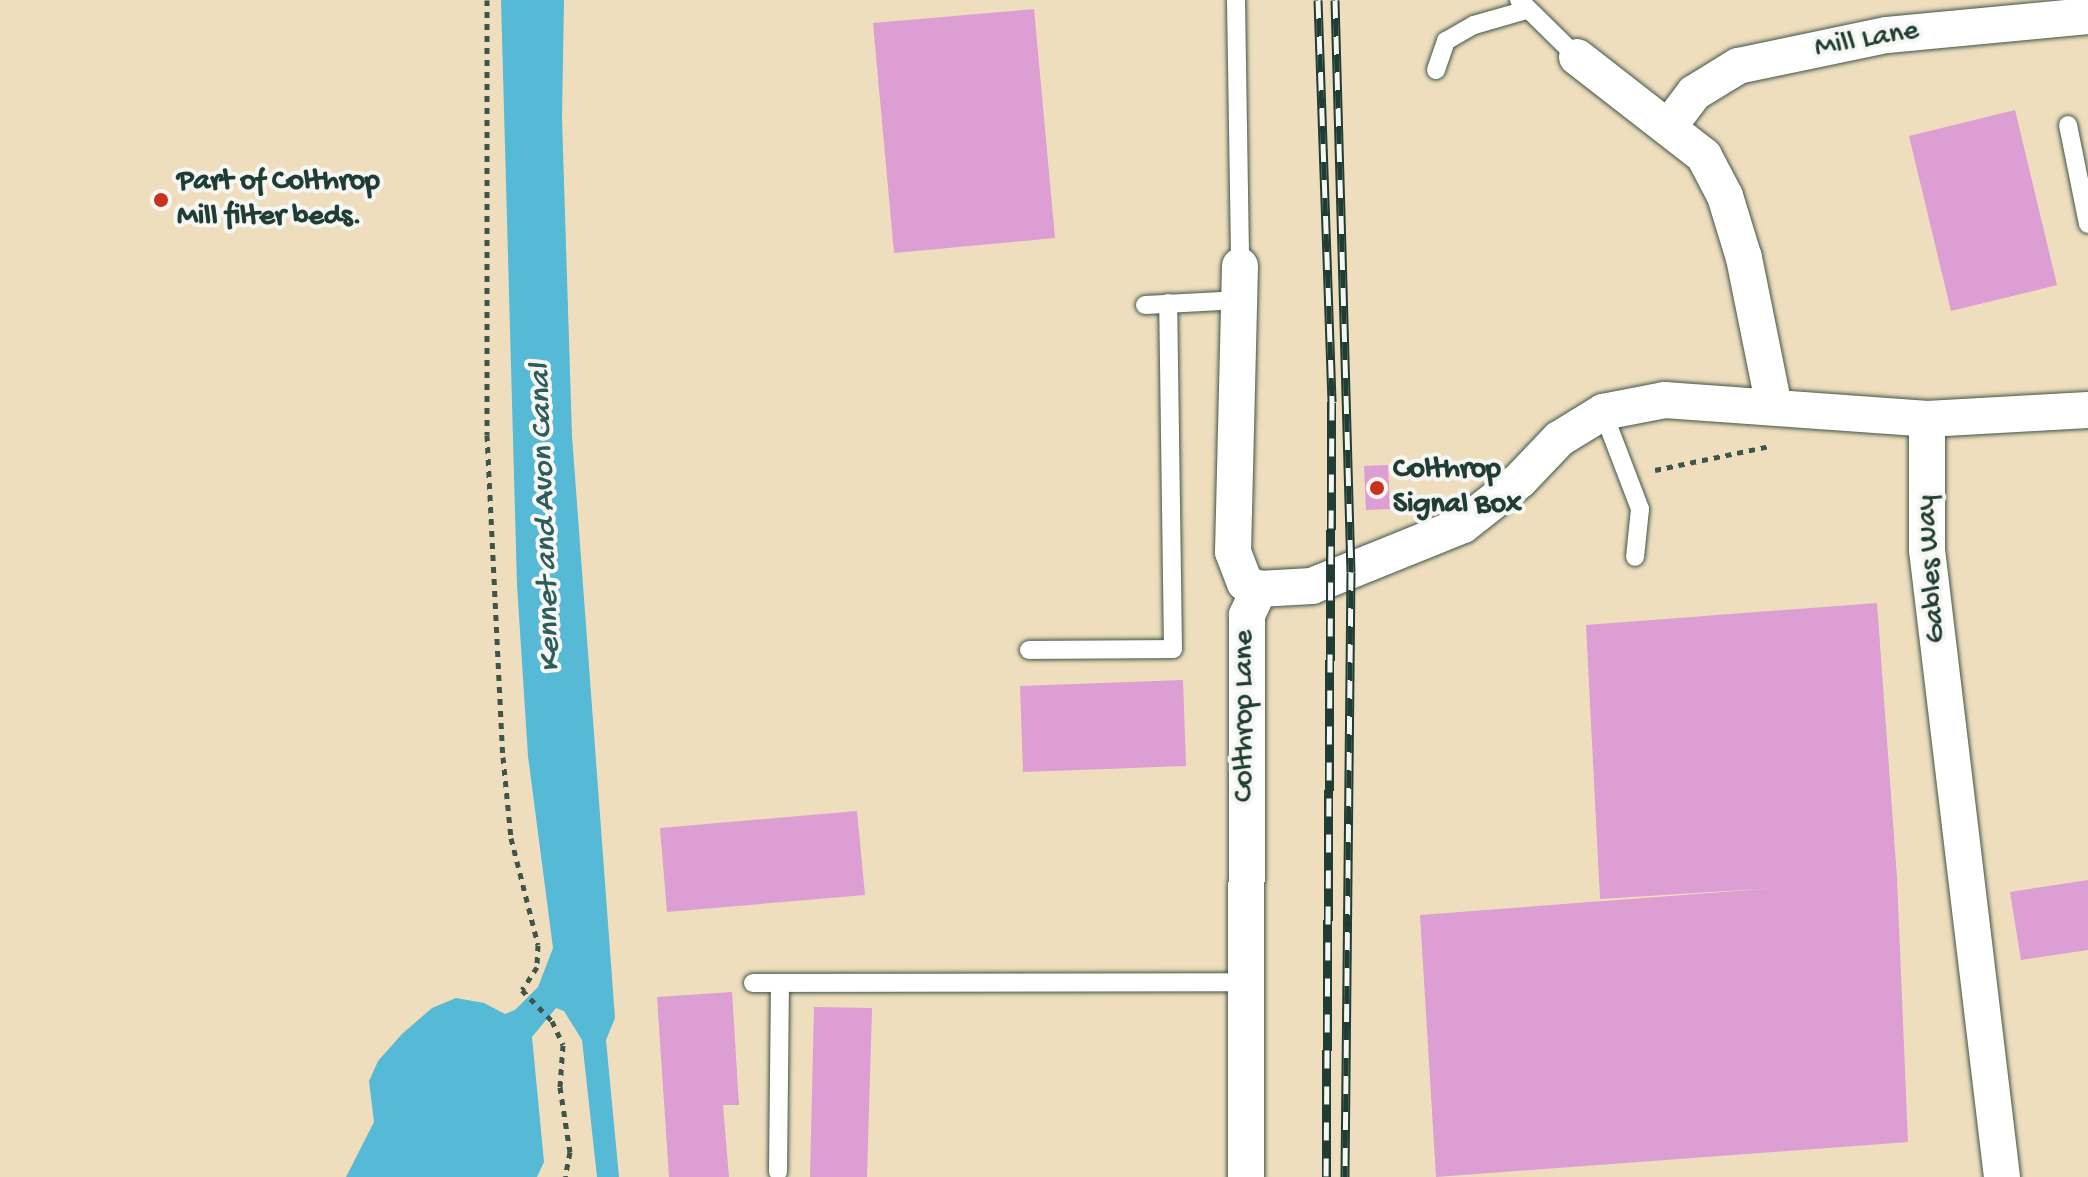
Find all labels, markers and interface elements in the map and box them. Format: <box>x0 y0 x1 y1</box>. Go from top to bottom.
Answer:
street label: Mill Lane <box>1812 14 1922 68</box>
place label: Part of Colthrop Mill filter beds. <box>177 165 380 236</box>
marker: Part of Colthrop Mill filter beds. <box>152 191 170 209</box>
water label: Kennet and Avon Canal <box>522 363 572 673</box>
place label: Colthrop Signal Box <box>1393 453 1522 524</box>
marker: Colthrop Signal Box <box>1368 479 1386 497</box>
street label: Gables Way <box>1910 494 1956 644</box>
street label: Colthrop Lane <box>1228 630 1264 802</box>

